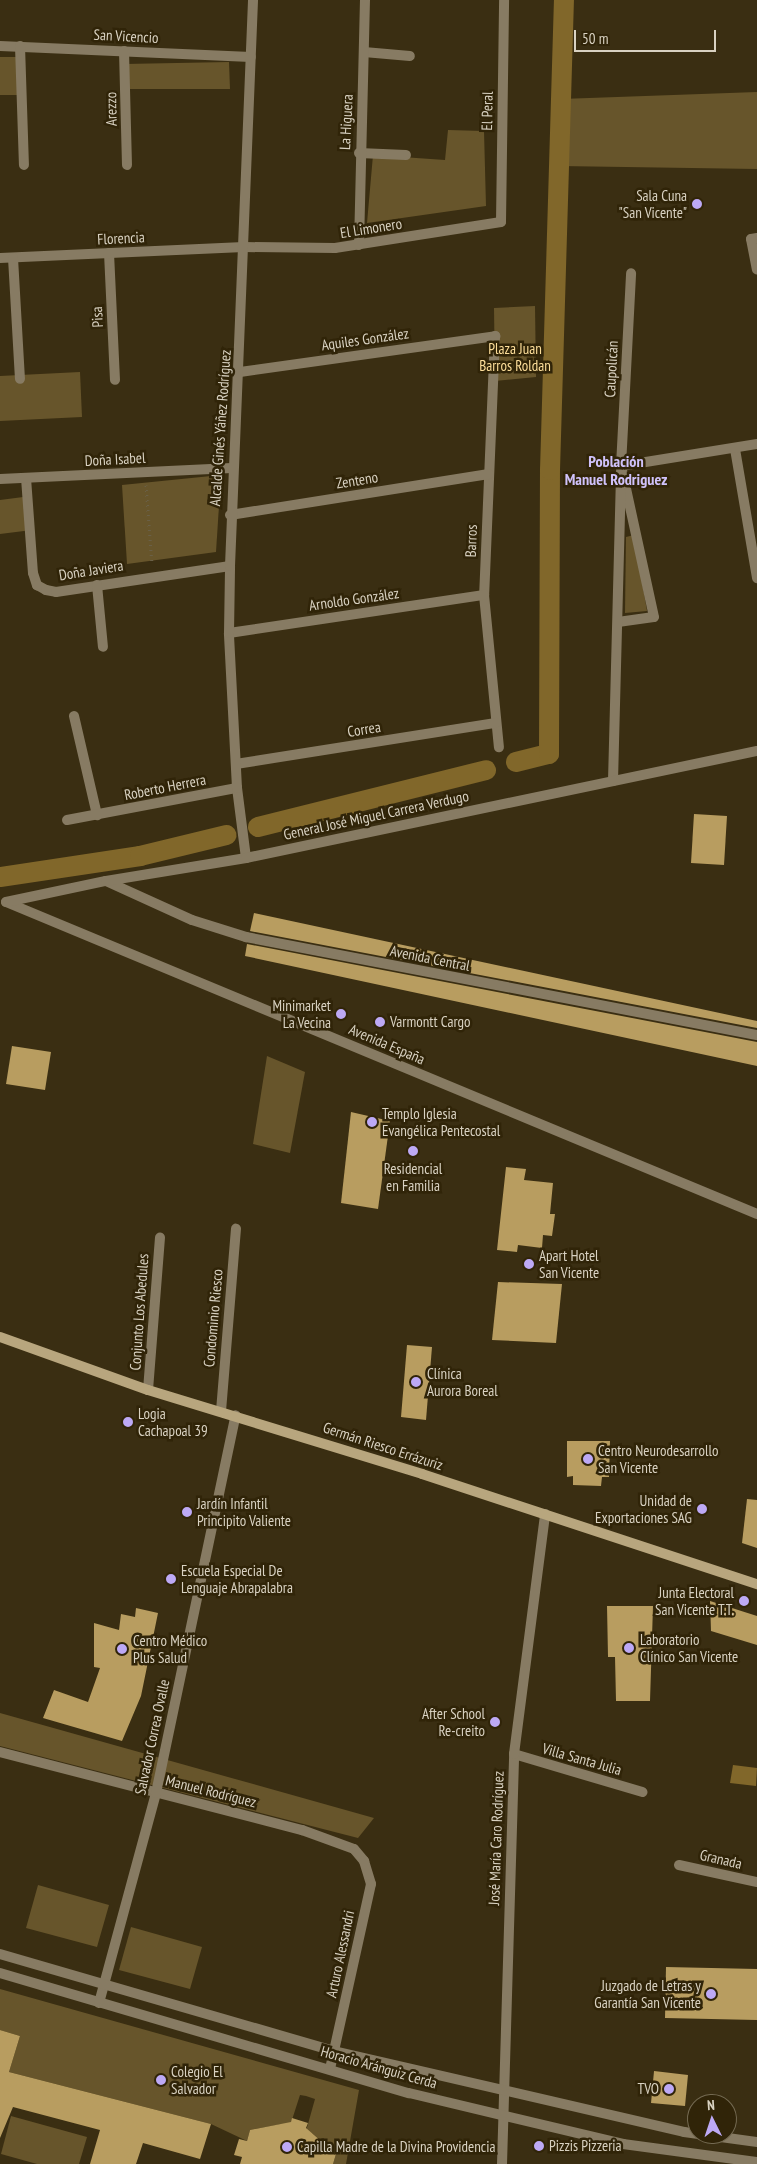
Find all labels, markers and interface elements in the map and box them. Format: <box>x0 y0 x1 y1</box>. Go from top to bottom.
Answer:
scale bar <box>577 20 720 52</box>
street label: San Vicencio <box>93 25 159 47</box>
text: 50 m <box>582 29 608 48</box>
street label: El Peral <box>478 91 496 131</box>
street label: Arezzo <box>102 92 120 126</box>
street label: La Higuera <box>336 94 356 150</box>
place label: Sala Cuna "San Vicente" <box>618 186 687 221</box>
marker: Sala Cuna "San Vicente" <box>691 198 703 210</box>
street label: El Limonero <box>339 214 403 242</box>
street label: Florencia <box>97 228 145 248</box>
street label: Pisa <box>87 306 107 328</box>
street label: Aquiles González <box>320 324 410 354</box>
park label: Plaza Juan Barros Roldan <box>479 339 551 374</box>
street label: Caupolicán <box>601 340 621 398</box>
street label: Alcalde Ginés Yáñez Rodríguez <box>206 349 234 507</box>
street label: Doña Isabel <box>84 448 146 470</box>
district label: Población Manuel Rodriguez <box>565 451 667 489</box>
street label: Zenteno <box>335 468 379 492</box>
street label: Barros <box>461 524 481 558</box>
street label: Doña Javiera <box>57 556 125 584</box>
street label: Arnoldo González <box>308 584 400 614</box>
street label: Correa <box>346 718 382 740</box>
street label: Roberto Herrera <box>123 770 207 804</box>
street label: General José Miguel Carrera Verdugo <box>282 787 470 843</box>
street label: Avenida Central <box>388 941 472 975</box>
place label: Minimarket La Vecina <box>272 996 331 1031</box>
marker: Minimarket La Vecina <box>335 1008 347 1020</box>
place label: Varmontt Cargo <box>390 1013 470 1031</box>
marker: Varmontt Cargo <box>374 1016 386 1028</box>
street label: Avenida España <box>346 1020 428 1068</box>
place label: Templo Iglesia Evangélica Pentecostal <box>382 1104 500 1139</box>
marker: Templo Iglesia Evangélica Pentecostal <box>366 1116 378 1128</box>
marker: Residencial en Familia <box>407 1145 419 1157</box>
place label: Residencial en Familia <box>384 1159 442 1194</box>
place label: Apart Hotel San Vicente <box>539 1246 599 1281</box>
street label: Conjunto Los Abedules <box>126 1253 152 1371</box>
marker: Apart Hotel San Vicente <box>523 1258 535 1270</box>
street label: Condominio Riesco <box>200 1268 226 1368</box>
place label: Clínica Aurora Boreal <box>427 1364 498 1399</box>
marker: Clínica Aurora Boreal <box>409 1375 423 1389</box>
place label: Logia Cachapoal 39 <box>138 1404 208 1439</box>
marker: Logia Cachapoal 39 <box>122 1416 134 1428</box>
street label: Germán Riesco Errázuriz <box>321 1418 445 1474</box>
place label: Centro Neurodesarrollo San Vicente <box>598 1441 718 1476</box>
marker: Centro Neurodesarrollo San Vicente <box>582 1453 594 1465</box>
place label: Unidad de Exportaciones SAG <box>595 1491 692 1526</box>
place label: Jardín Infantil Principito Valiente <box>197 1494 291 1529</box>
marker: Unidad de Exportaciones SAG <box>696 1503 708 1515</box>
marker: Jardín Infantil Principito Valiente <box>181 1506 193 1518</box>
place label: Escuela Especial De Lenguaje Abrapalabra <box>181 1561 293 1596</box>
marker: Escuela Especial De Lenguaje Abrapalabra <box>165 1573 177 1585</box>
place label: Junta Electoral San Vicente T.T. <box>654 1583 734 1618</box>
marker: Junta Electoral San Vicente T.T. <box>738 1595 750 1607</box>
place label: Laboratorio Clínico San Vicente <box>640 1630 739 1665</box>
place label: Centro Médico Plus Salud <box>133 1631 207 1666</box>
marker: Laboratorio Clínico San Vicente <box>622 1641 636 1655</box>
marker: Centro Médico Plus Salud <box>115 1642 129 1656</box>
street label: Salvador Correa Ovalle <box>131 1678 173 1796</box>
place label: After School Re-creito <box>422 1704 485 1739</box>
marker: After School Re-creito <box>489 1716 501 1728</box>
street label: Villa Santa Julia <box>540 1739 624 1779</box>
street label: José María Caro Rodríguez <box>485 1770 507 1906</box>
street label: Manuel Rodríguez <box>164 1771 258 1811</box>
street label: Granada <box>698 1845 744 1873</box>
street label: Arturo Alessandri <box>322 1908 358 2000</box>
place label: Juzgado de Letras y Garantía San Vicente <box>594 1976 701 2011</box>
marker: Juzgado de Letras y Garantía San Vicente <box>705 1988 717 2000</box>
street label: Horacio Aránguiz Cerda <box>318 2042 440 2092</box>
place label: Colegio El Salvador <box>171 2062 223 2097</box>
marker: Colegio El Salvador <box>155 2074 167 2086</box>
place label: TVO <box>638 2080 659 2098</box>
marker: TVO <box>663 2083 675 2095</box>
north arrow <box>687 2094 737 2144</box>
text: N <box>707 2096 715 2114</box>
place label: Pizzis Pizzeria <box>549 2137 622 2155</box>
place label: Capilla Madre de la Divina Providencia <box>297 2138 495 2156</box>
marker: Pizzis Pizzeria <box>533 2140 545 2152</box>
marker: Capilla Madre de la Divina Providencia <box>281 2141 293 2153</box>

